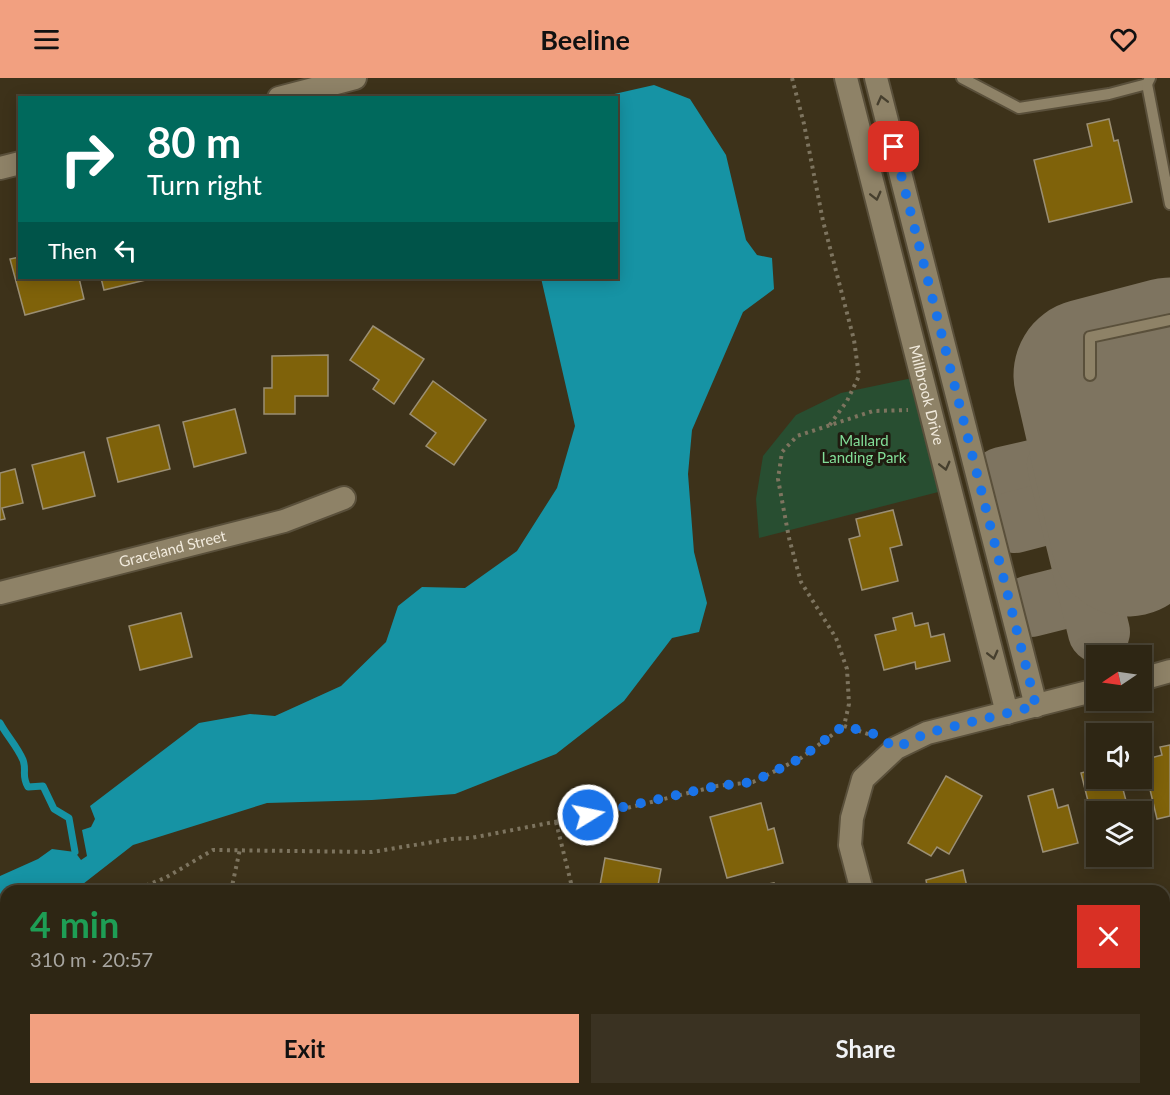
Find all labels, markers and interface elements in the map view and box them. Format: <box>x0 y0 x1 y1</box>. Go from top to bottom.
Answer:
icon: menu <box>30 23 63 56</box>
text: Beeline <box>540 23 630 56</box>
icon: heart <box>1107 23 1140 56</box>
one-way arrow <box>876 95 889 105</box>
text: 80 m <box>147 117 241 167</box>
icon: right <box>48 120 126 198</box>
pin <box>868 121 919 172</box>
icon: arrive <box>877 130 910 163</box>
text: Turn right <box>147 168 262 201</box>
one-way arrow <box>868 191 881 201</box>
icon: left <box>109 234 142 267</box>
text: Then <box>48 237 97 264</box>
street label: Millbrook Drive <box>906 343 949 447</box>
park label: Mallard Landing Park <box>822 431 907 466</box>
one-way arrow <box>937 461 950 471</box>
street label: Graceland Street <box>117 526 228 571</box>
north arrow <box>1086 645 1152 711</box>
map controls <box>1086 645 1152 867</box>
one-way arrow <box>985 650 998 660</box>
button: sound <box>1086 723 1152 789</box>
position arrow <box>556 783 620 847</box>
button: layers <box>1086 801 1152 867</box>
text: 4 min <box>30 902 119 946</box>
button: close <box>1077 905 1140 968</box>
text: 310 m · 20:57 <box>30 947 153 971</box>
button: Exit <box>30 1014 579 1083</box>
button: Share <box>591 1014 1140 1083</box>

